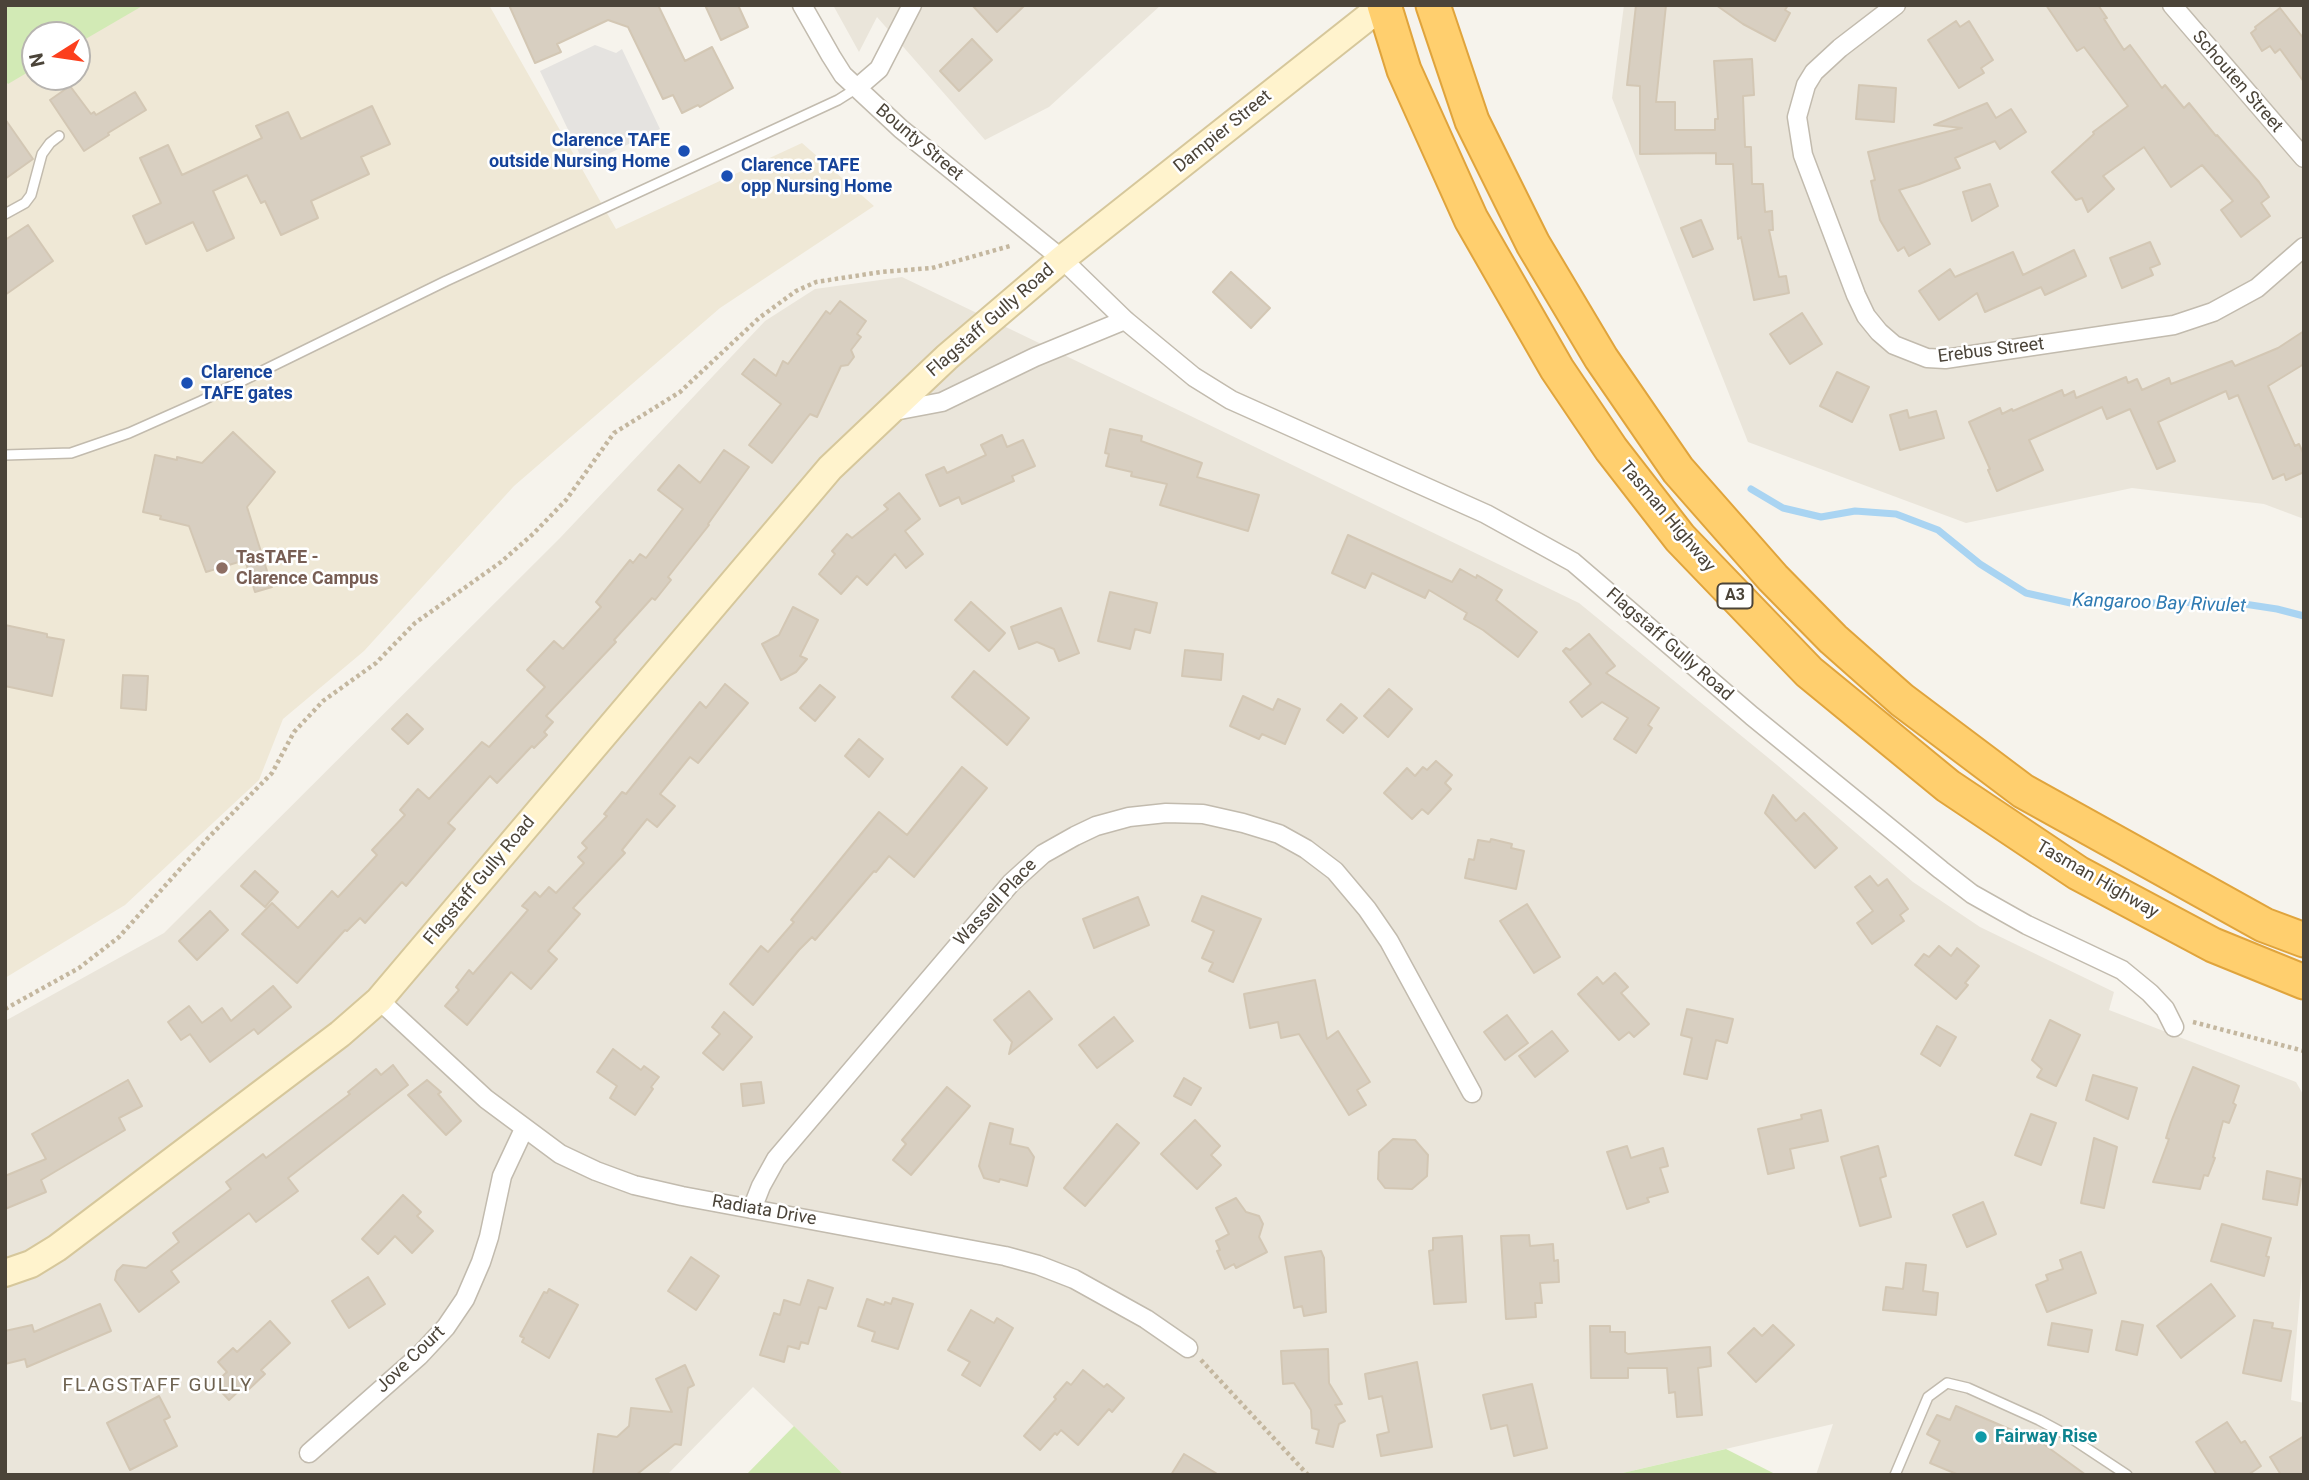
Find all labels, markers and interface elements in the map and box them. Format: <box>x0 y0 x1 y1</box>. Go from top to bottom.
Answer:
north arrow <box>21 21 91 91</box>
street label: Schouten Street <box>2187 27 2287 137</box>
text: N <box>24 51 50 69</box>
street label: Dampier Street <box>1170 86 1276 178</box>
street label: Bounty Street <box>871 100 967 186</box>
place label: Clarence TAFE outside Nursing Home <box>489 130 670 172</box>
marker: Clarence TAFE outside Nursing Home <box>676 143 692 159</box>
place label: Clarence TAFE opp Nursing Home <box>741 155 892 198</box>
marker: Clarence TAFE opp Nursing Home <box>719 168 735 184</box>
street label: Flagstaff Gully Road <box>923 260 1059 382</box>
street label: Erebus Street <box>1937 334 2045 368</box>
place label: Clarence TAFE gates <box>201 362 293 404</box>
marker: Clarence TAFE gates <box>179 375 195 391</box>
street label: Tasman Highway <box>1614 457 1720 577</box>
place label: TasTAFE - Clarence Campus <box>236 547 378 590</box>
marker: TasTAFE - Clarence Campus <box>214 560 230 576</box>
road number: A3 <box>1718 583 1752 608</box>
street label: Flagstaff Gully Road <box>1601 584 1737 706</box>
water label: Kangaroo Bay Rivulet <box>2072 590 2246 618</box>
street label: Flagstaff Gully Road <box>420 812 540 950</box>
street label: Tasman Highway <box>2032 836 2162 924</box>
street label: Wassell Place <box>950 855 1042 951</box>
street label: Radiata Drive <box>710 1191 818 1231</box>
street label: Jove Court <box>372 1322 450 1398</box>
district label: FLAGSTAFF GULLY <box>64 1375 252 1397</box>
place label: Fairway Rise <box>1995 1426 2097 1448</box>
marker: Fairway Rise <box>1973 1429 1989 1445</box>

